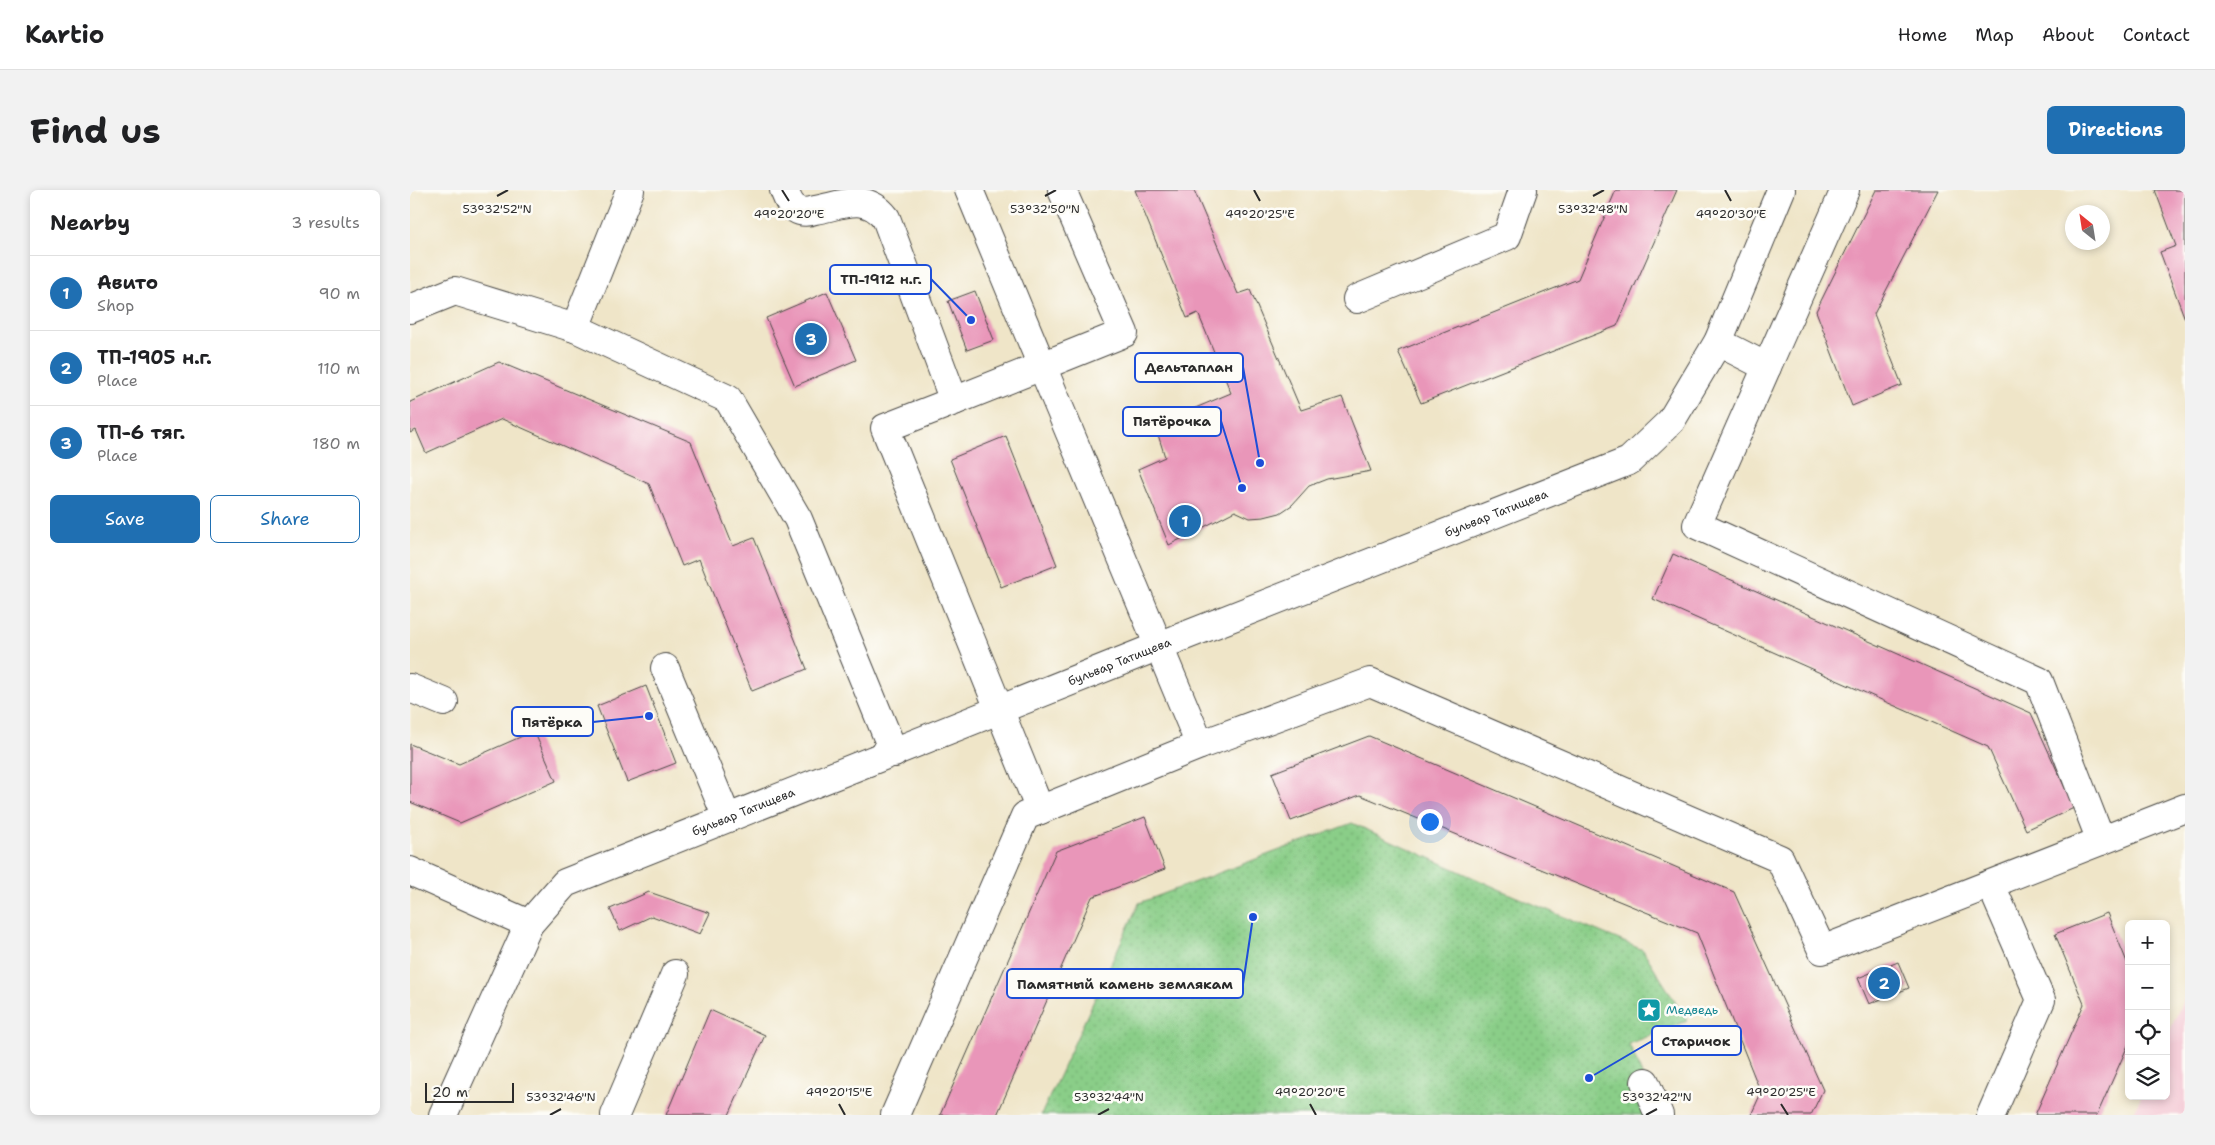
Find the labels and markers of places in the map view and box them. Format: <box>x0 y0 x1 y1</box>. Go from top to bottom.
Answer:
callout: ТП-1912 н.г. <box>830 265 931 294</box>
pin: 3 <box>795 320 827 358</box>
callout: Дельтаплан <box>1135 353 1243 382</box>
callout: Пятёрочка <box>1123 407 1221 436</box>
pin: 1 <box>1169 502 1201 540</box>
callout: Пятёрка <box>512 707 593 736</box>
pin: 2 <box>1868 964 1900 1002</box>
callout: Памятный камень землякам <box>1007 969 1243 998</box>
place icon: Медведь <box>1636 997 1662 1023</box>
place label: Медведь <box>1666 1002 1718 1018</box>
callout: Старичок <box>1652 1026 1741 1055</box>

